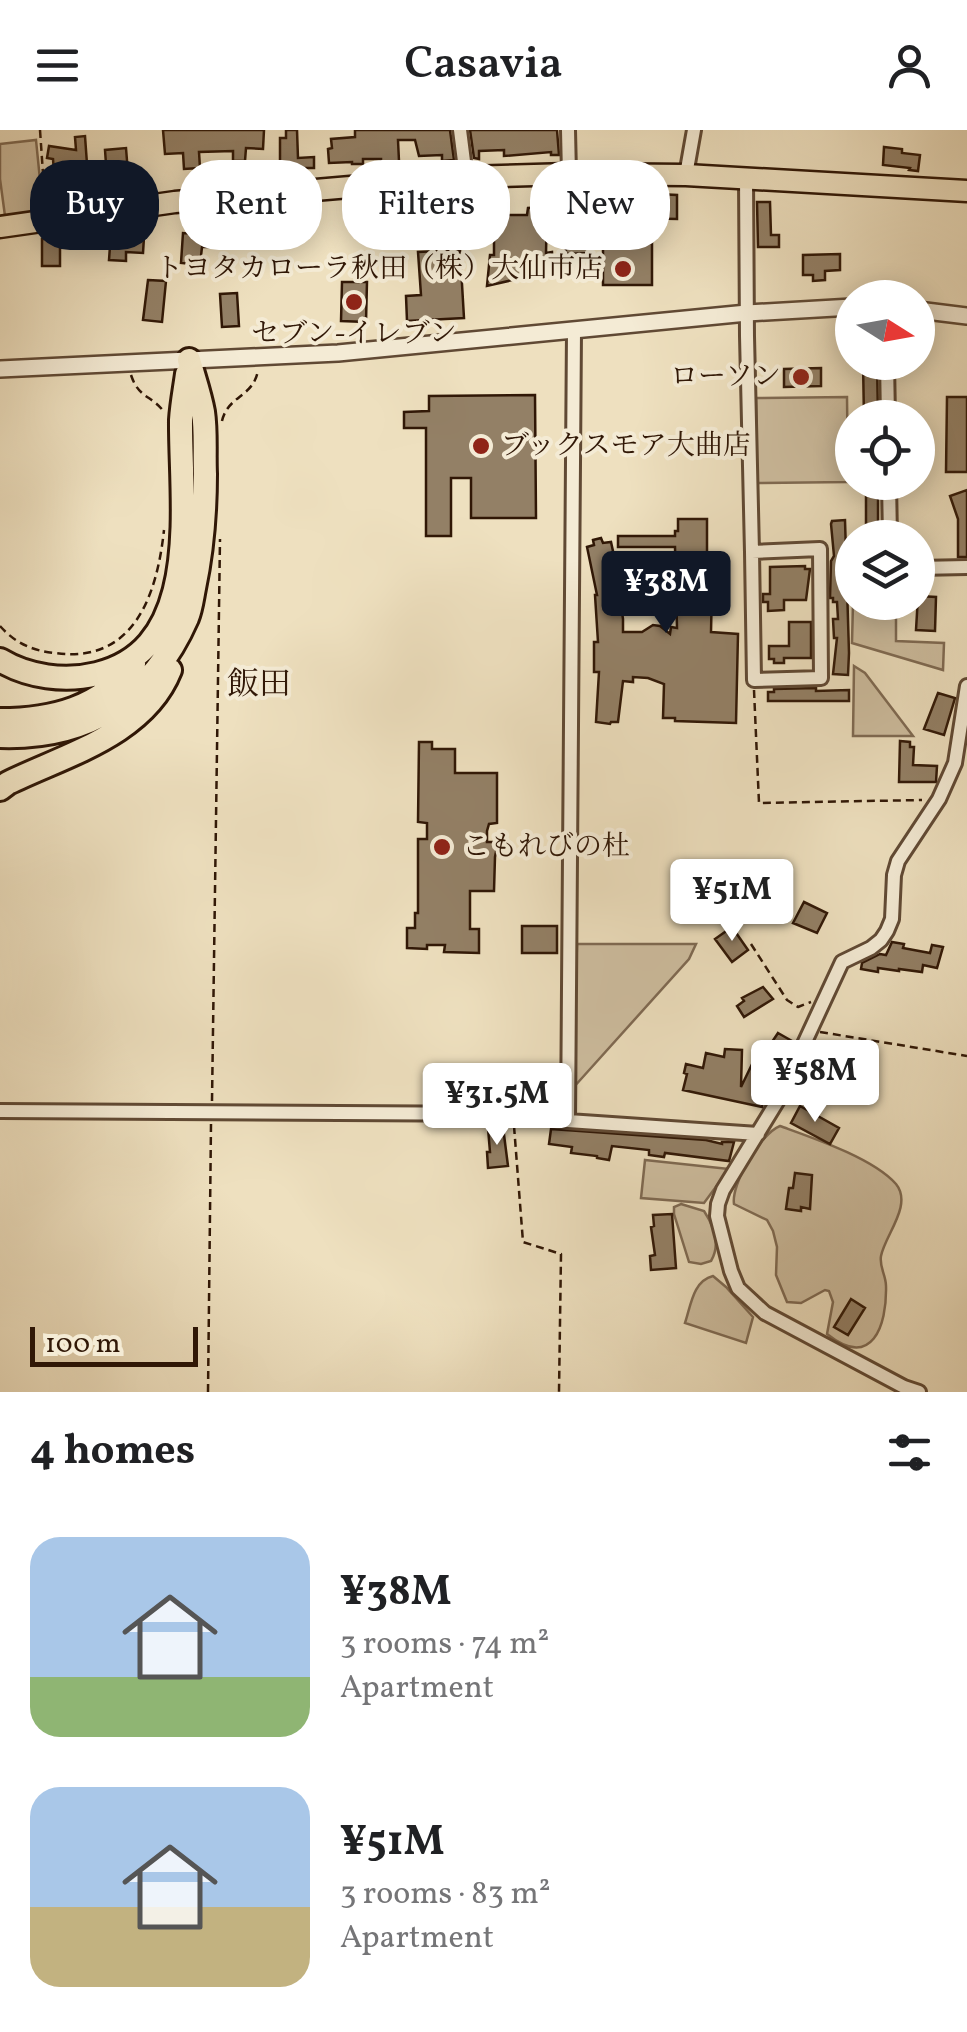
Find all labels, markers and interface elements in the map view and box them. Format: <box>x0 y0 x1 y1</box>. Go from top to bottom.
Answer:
text: Casavia <box>404 34 563 97</box>
icon: menu <box>30 38 85 93</box>
icon: person <box>882 38 937 93</box>
chip: Buy <box>30 160 159 250</box>
chip: Rent <box>179 160 322 250</box>
chip: Filters <box>342 160 510 250</box>
chip: New <box>530 160 670 250</box>
place label: トヨタカローラ秋田（株）大仙市店 <box>155 250 603 289</box>
marker: トヨタカローラ秋田（株）大仙市店 <box>612 258 634 280</box>
north arrow <box>835 280 935 380</box>
map controls <box>835 280 935 620</box>
marker: セブン-イレブン <box>343 291 365 313</box>
place label: セブン-イレブン <box>251 315 457 354</box>
place label: ローソン <box>670 358 781 397</box>
marker: ローソン <box>790 366 812 388</box>
button: locate <box>835 400 935 500</box>
place label: ブックスモア大曲店 <box>501 427 751 466</box>
marker: ブックスモア大曲店 <box>470 435 492 457</box>
button: layers <box>835 520 935 620</box>
pin: ¥38M <box>607 551 725 636</box>
text: ¥38M <box>624 561 708 605</box>
district label: 飯田 <box>227 664 291 708</box>
place label: こもれびの杜 <box>462 828 630 867</box>
marker: こもれびの杜 <box>431 836 453 858</box>
pin: ¥51M <box>673 859 791 944</box>
text: ¥51M <box>692 869 772 913</box>
pin: ¥58M <box>756 1040 874 1125</box>
text: ¥58M <box>773 1050 857 1094</box>
pin: ¥31.5M <box>416 1063 578 1148</box>
text: ¥31.5M <box>445 1073 549 1117</box>
scale bar <box>30 1322 198 1366</box>
text: 100 m <box>45 1325 120 1364</box>
text: 4 homes <box>30 1423 195 1482</box>
icon: filters <box>882 1425 937 1480</box>
text: ¥38M <box>340 1564 451 1623</box>
icon: home <box>110 1577 230 1697</box>
text: 3 rooms · 74 m² <box>340 1623 549 1667</box>
text: Apartment <box>340 1667 494 1711</box>
text: ¥51M <box>340 1814 444 1873</box>
icon: home <box>110 1827 230 1947</box>
text: 3 rooms · 83 m² <box>340 1873 551 1917</box>
text: Apartment <box>340 1917 494 1961</box>

